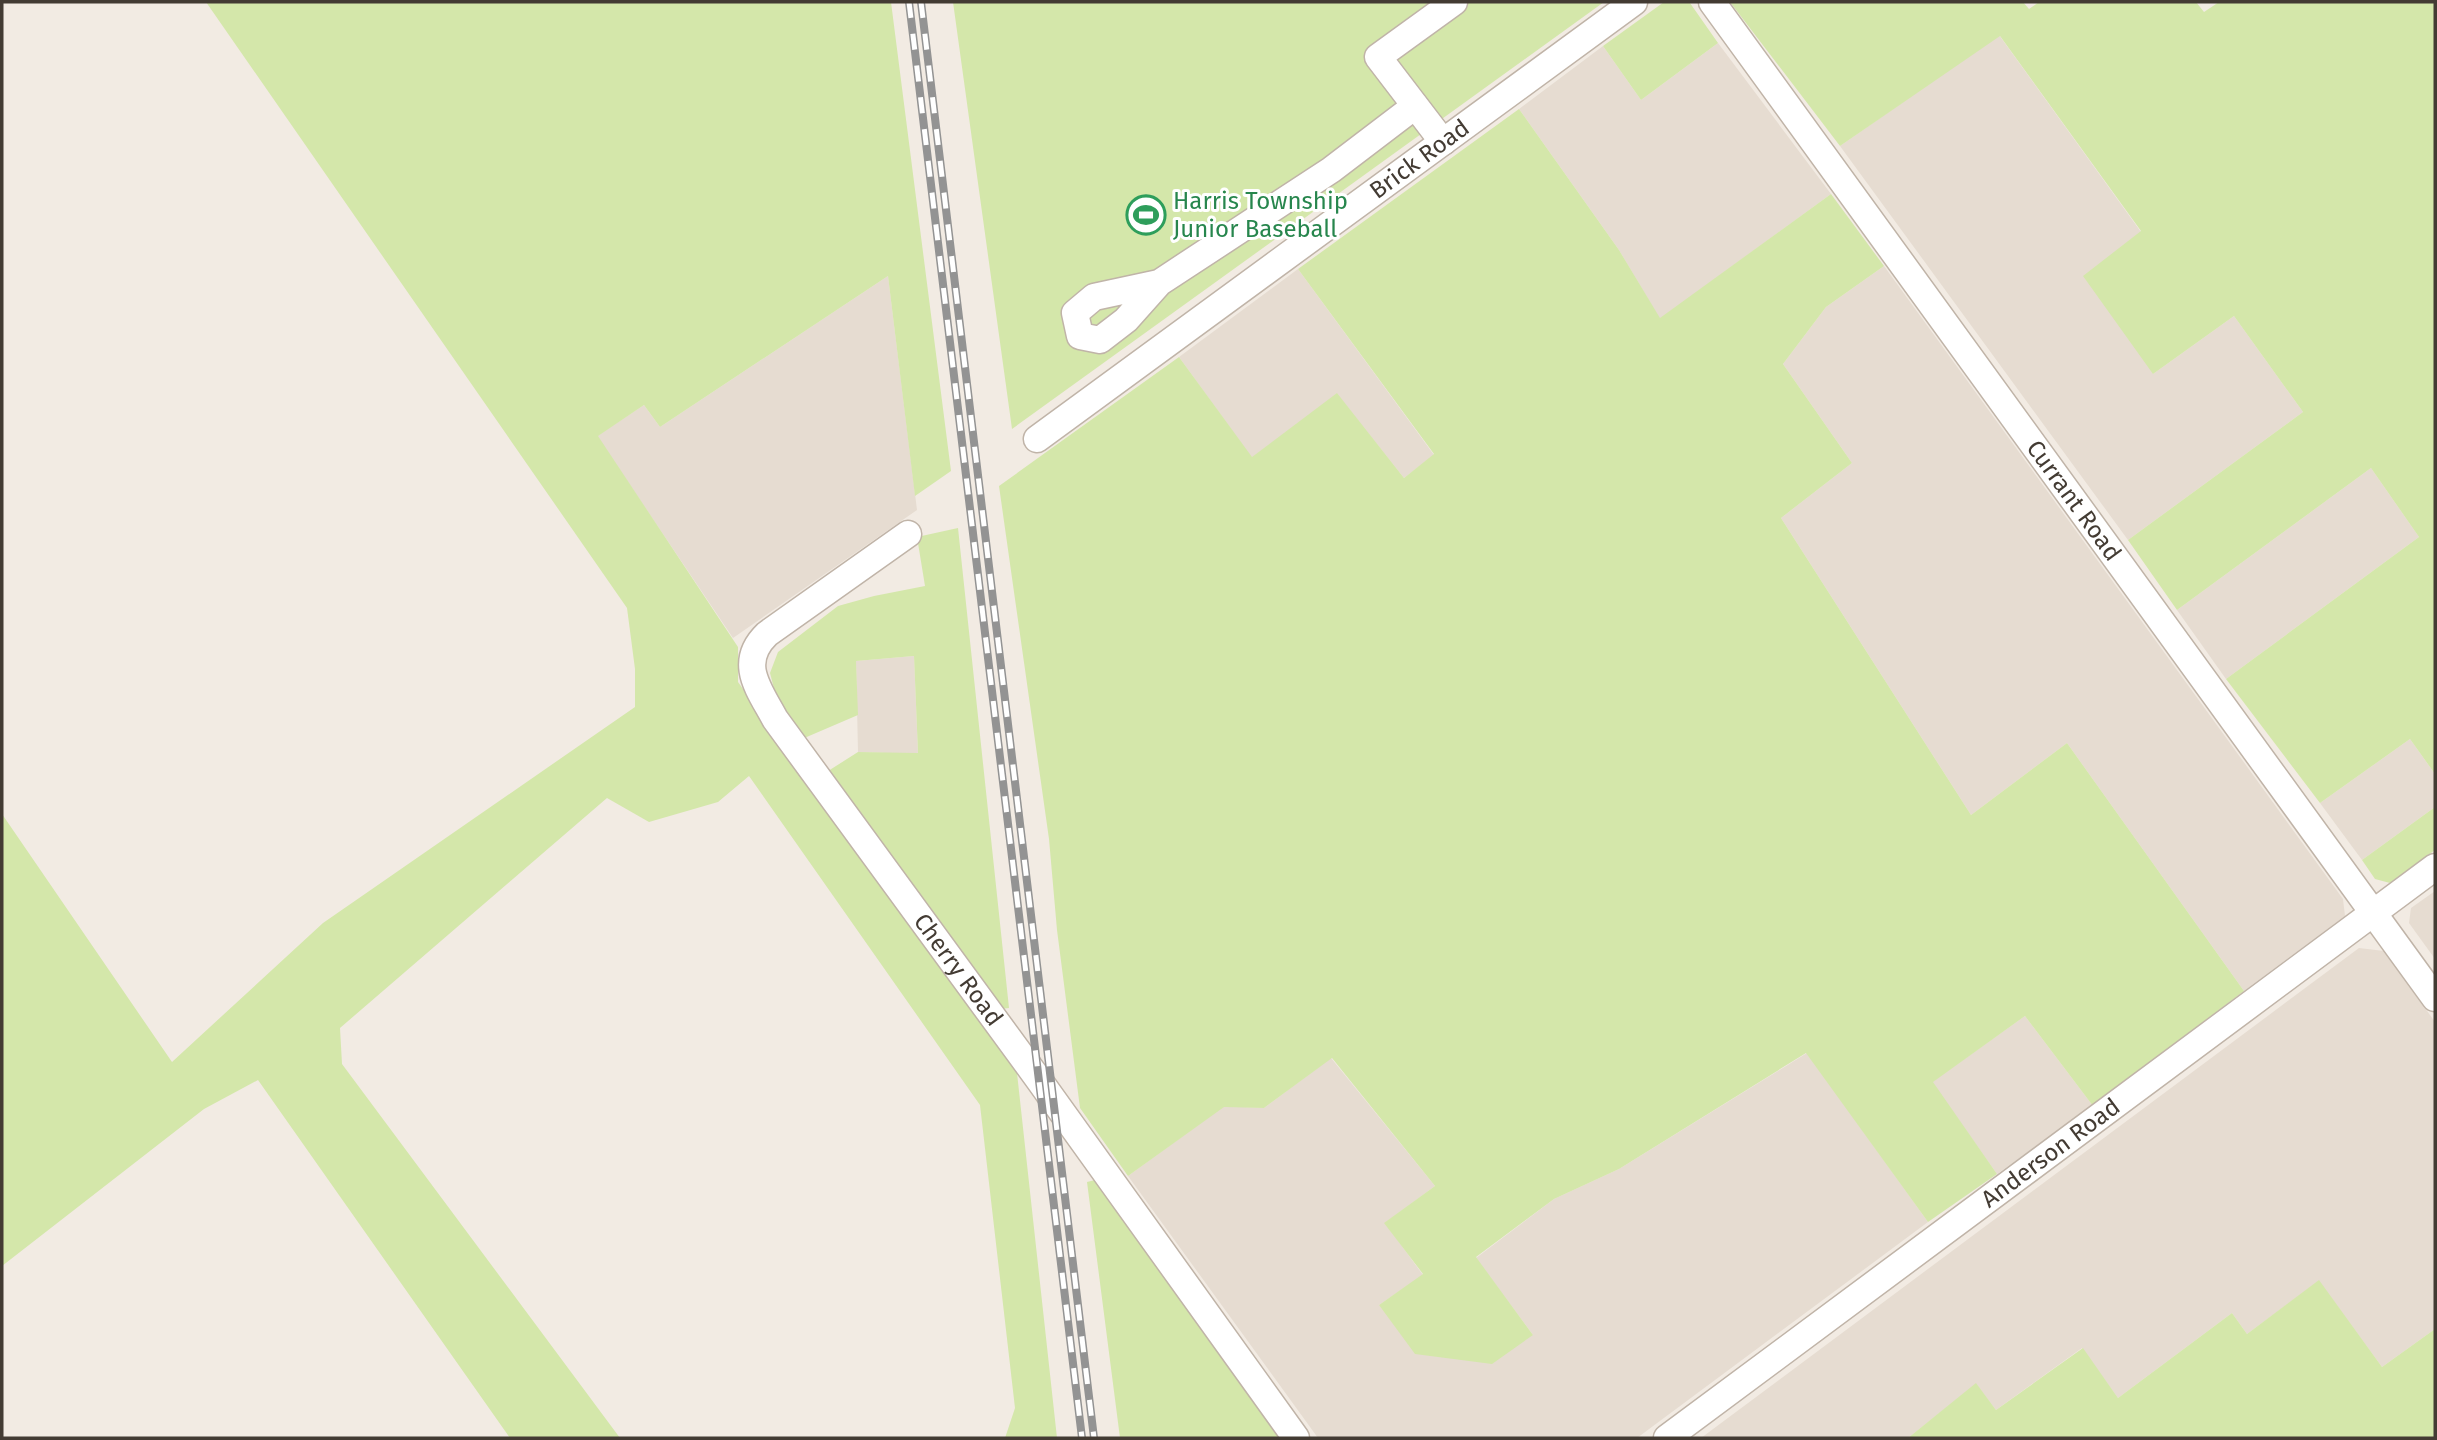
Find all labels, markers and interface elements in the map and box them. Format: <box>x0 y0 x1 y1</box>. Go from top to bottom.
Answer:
street label: Brick Road <box>1364 113 1475 205</box>
place label: Harris Township Junior Baseball <box>1173 187 1348 243</box>
sports icon: Harris Township Junior Baseball <box>1125 194 1167 236</box>
street label: Currant Road <box>2021 435 2127 566</box>
street label: Cherry Road <box>908 908 1009 1031</box>
street label: Anderson Road <box>1976 1092 2125 1213</box>

